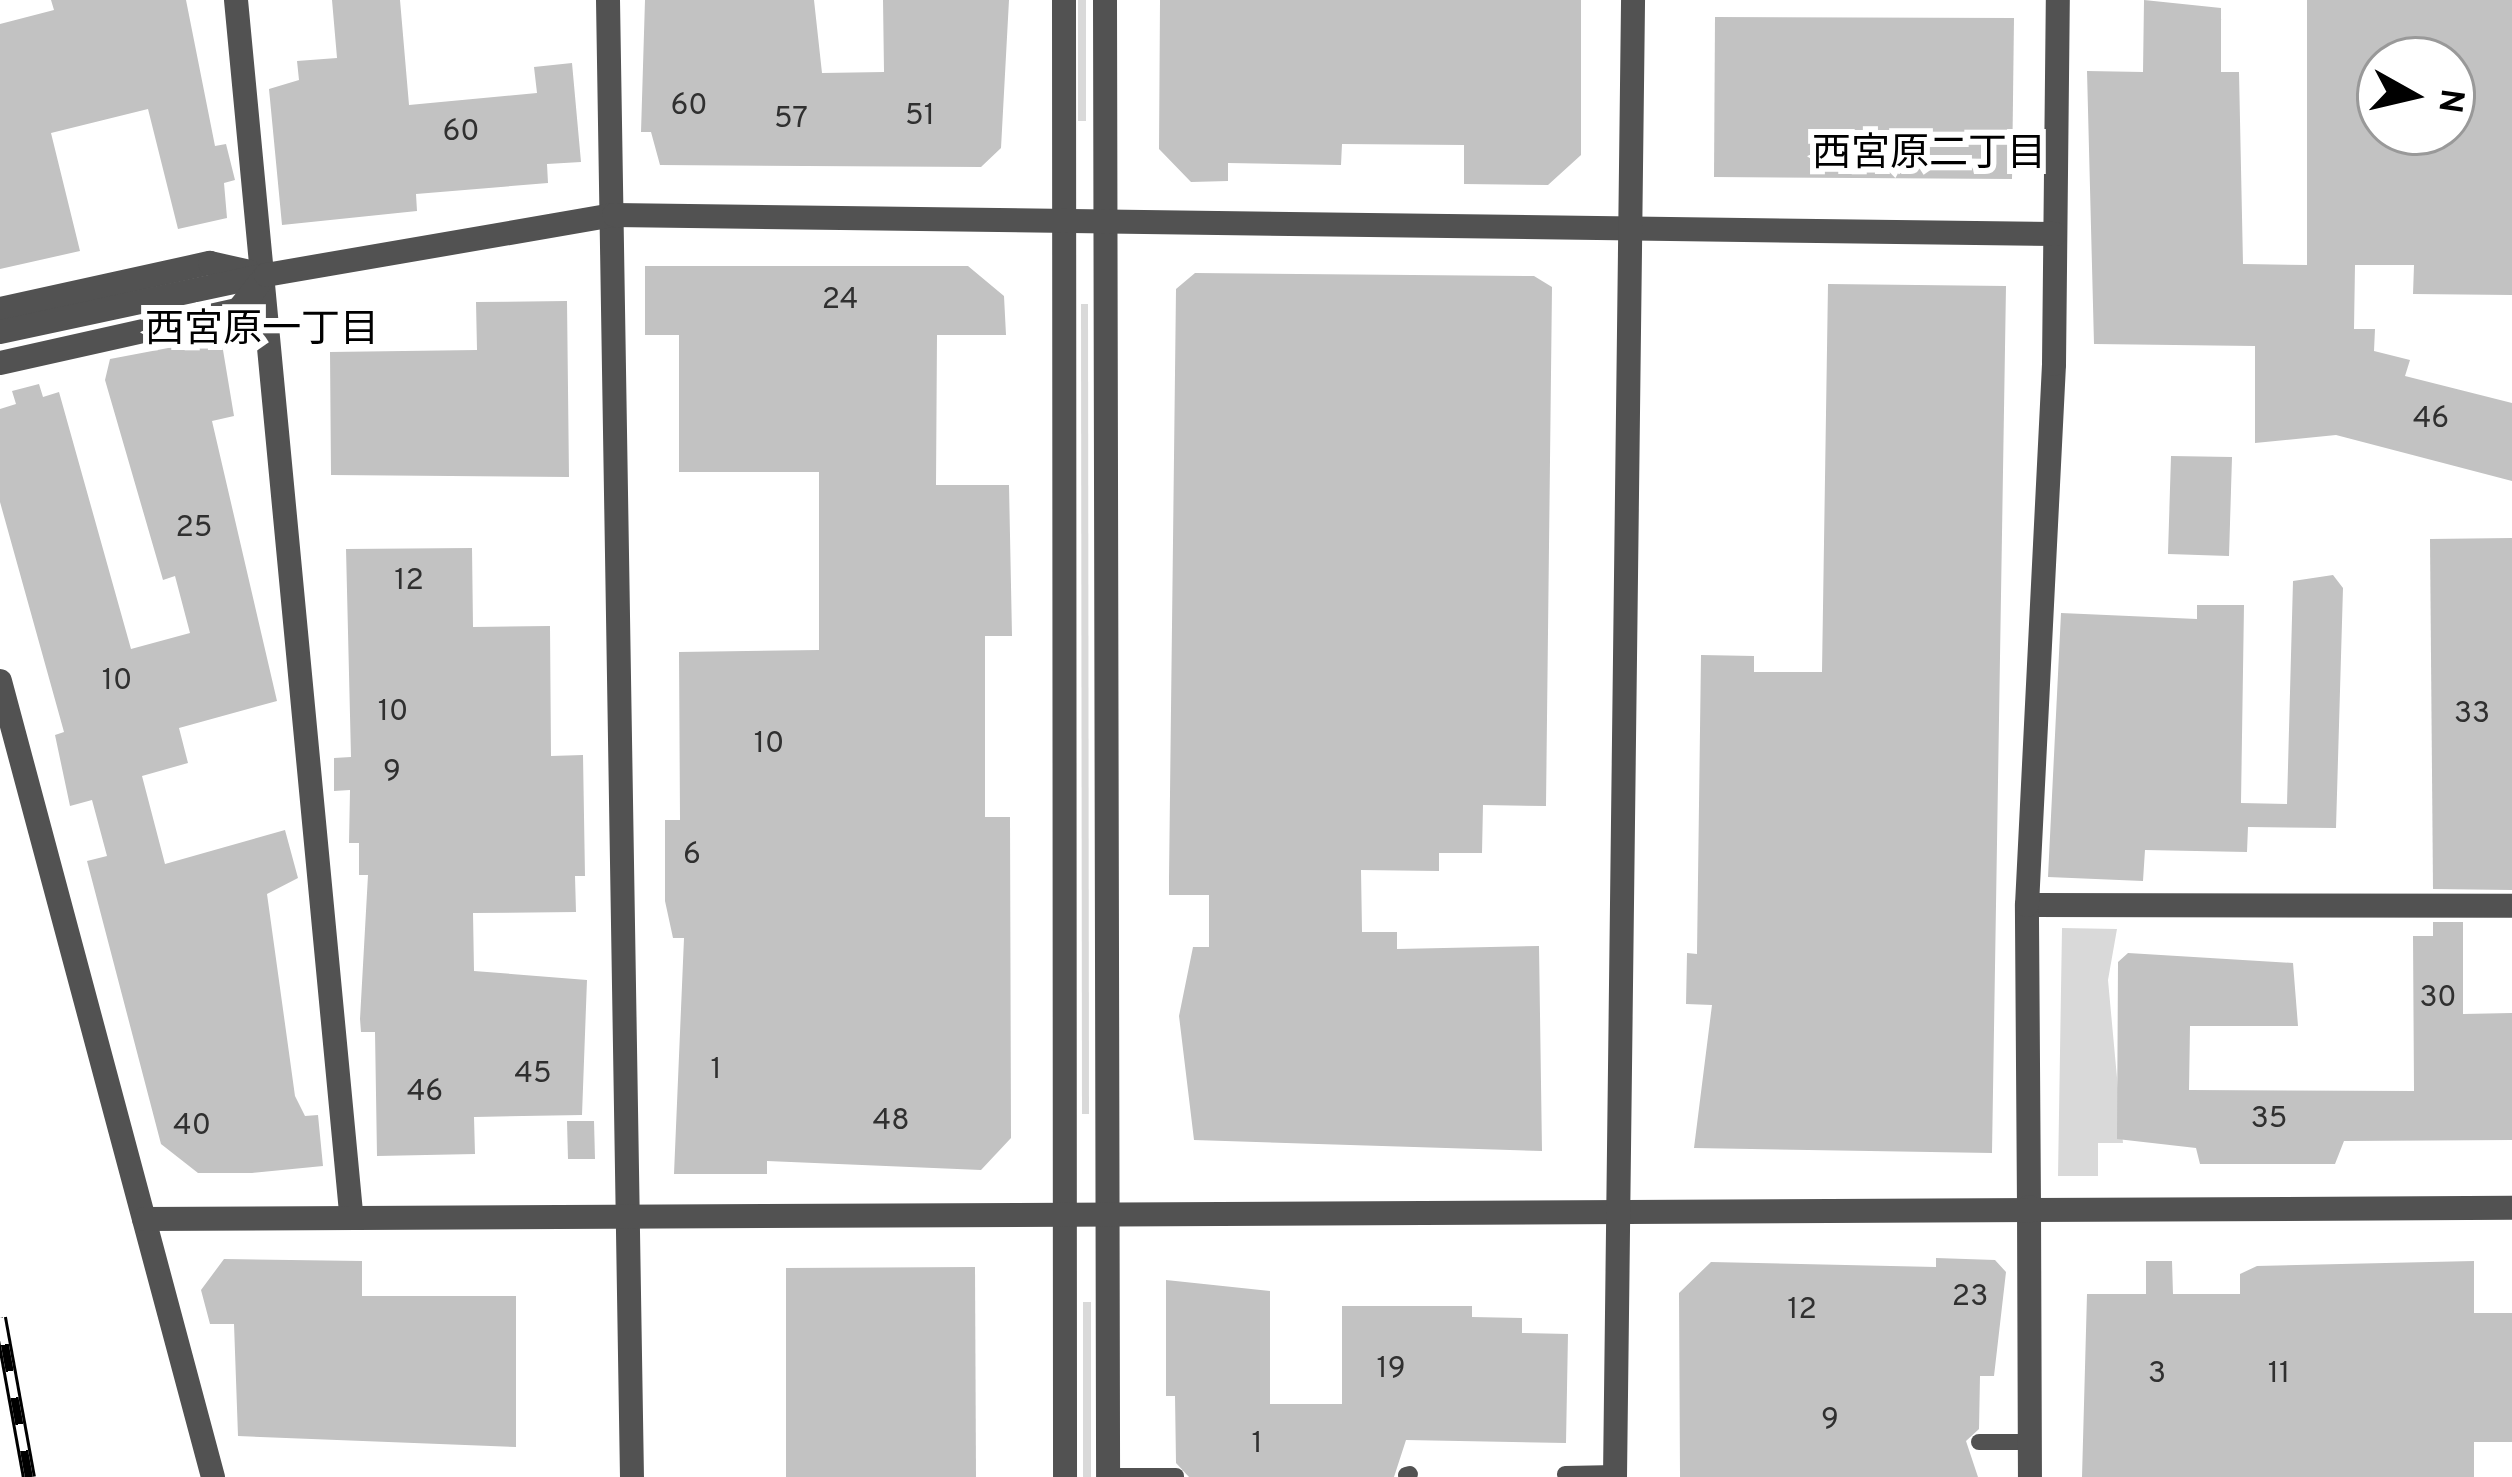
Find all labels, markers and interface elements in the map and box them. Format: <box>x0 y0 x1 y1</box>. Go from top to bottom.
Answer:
north arrow <box>2356 36 2476 156</box>
text: N <box>2426 86 2471 115</box>
house number: 60 <box>670 89 708 125</box>
house number: 51 <box>905 99 935 135</box>
house number: 57 <box>774 102 808 138</box>
house number: 60 <box>442 115 480 151</box>
district label: 西宮原二丁目 <box>1812 133 2046 179</box>
house number: 24 <box>822 283 858 319</box>
district label: 西宮原一丁目 <box>145 309 379 355</box>
house number: 46 <box>2413 402 2449 438</box>
house number: 25 <box>176 511 212 547</box>
house number: 12 <box>394 564 424 600</box>
house number: 10 <box>102 664 132 700</box>
house number: 10 <box>378 695 408 731</box>
house number: 33 <box>2454 697 2490 733</box>
house number: 10 <box>754 727 784 763</box>
house number: 9 <box>383 755 401 791</box>
house number: 6 <box>683 838 701 874</box>
house number: 30 <box>2419 981 2457 1017</box>
house number: 1 <box>710 1053 722 1089</box>
house number: 45 <box>514 1057 552 1093</box>
house number: 46 <box>407 1075 443 1111</box>
house number: 35 <box>2251 1102 2287 1138</box>
house number: 48 <box>873 1104 909 1140</box>
house number: 40 <box>173 1109 211 1145</box>
house number: 23 <box>1952 1280 1988 1316</box>
house number: 12 <box>1787 1293 1817 1329</box>
house number: 19 <box>1376 1352 1406 1388</box>
house number: 3 <box>2148 1357 2166 1393</box>
house number: 11 <box>2268 1357 2290 1393</box>
house number: 9 <box>1821 1403 1839 1439</box>
house number: 1 <box>1251 1427 1263 1463</box>

